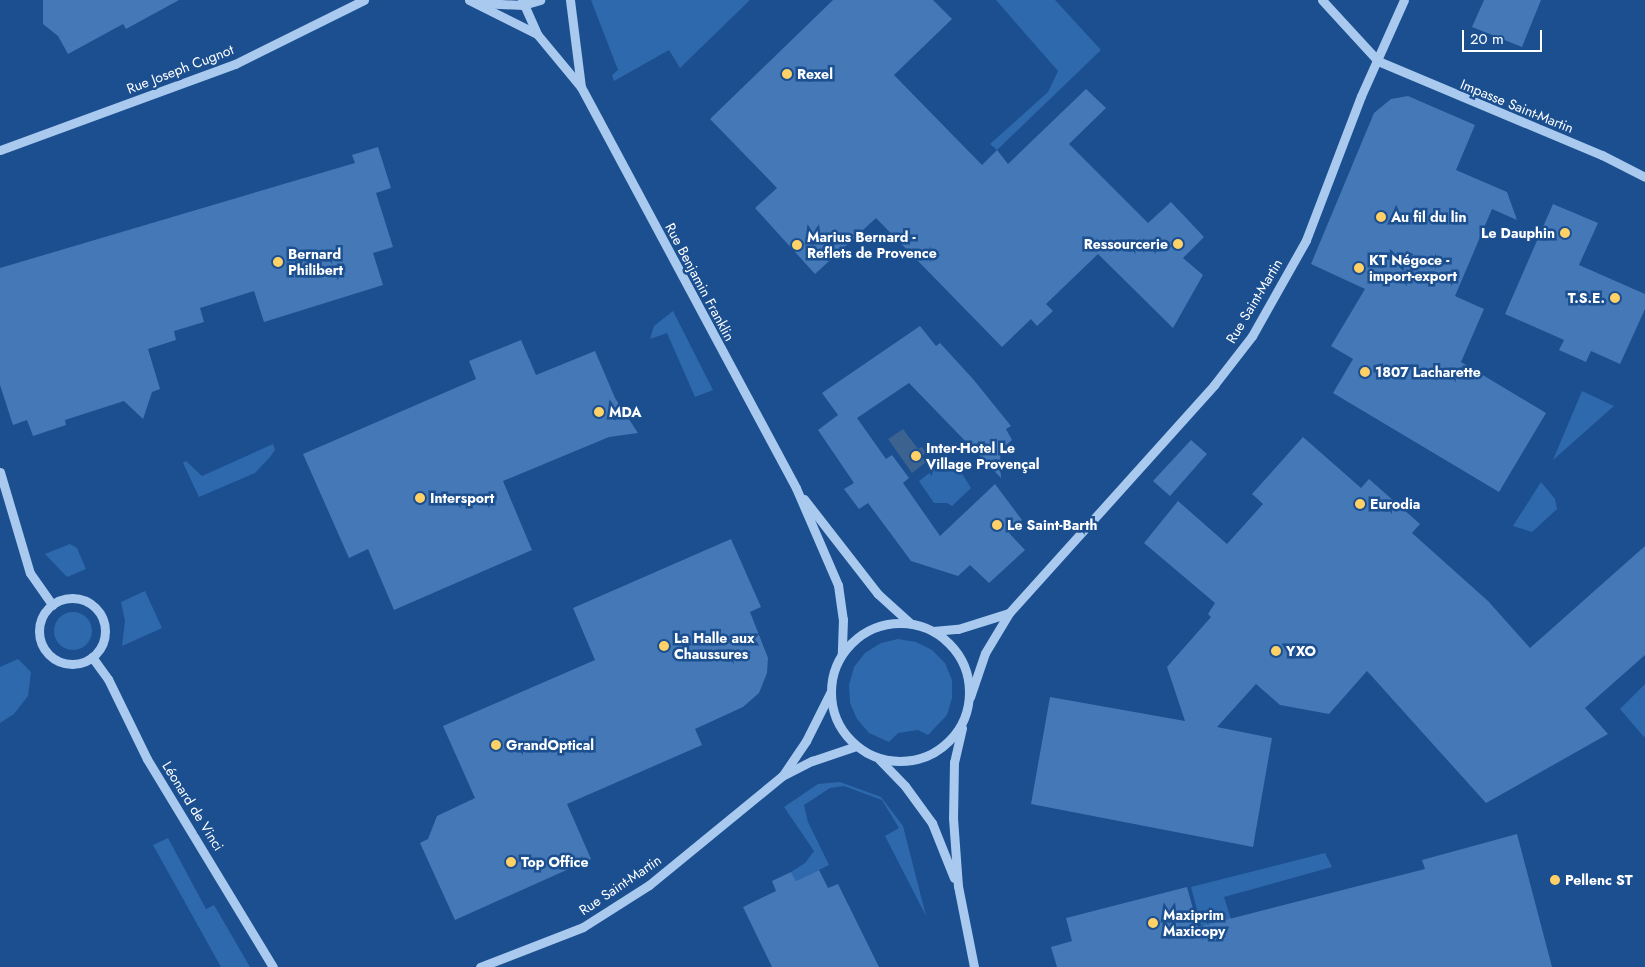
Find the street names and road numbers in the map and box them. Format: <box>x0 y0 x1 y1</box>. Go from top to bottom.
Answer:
street label: Rue Joseph Cugnot <box>124 41 236 97</box>
street label: Impasse Saint-Martin <box>1458 76 1576 136</box>
street label: Rue Benjamin Franklin <box>662 220 738 344</box>
street label: Rue Saint-Martin <box>1222 256 1286 346</box>
street label: Léonard de Vinci <box>159 758 227 854</box>
street label: Rue Saint-Martin <box>576 851 664 919</box>

